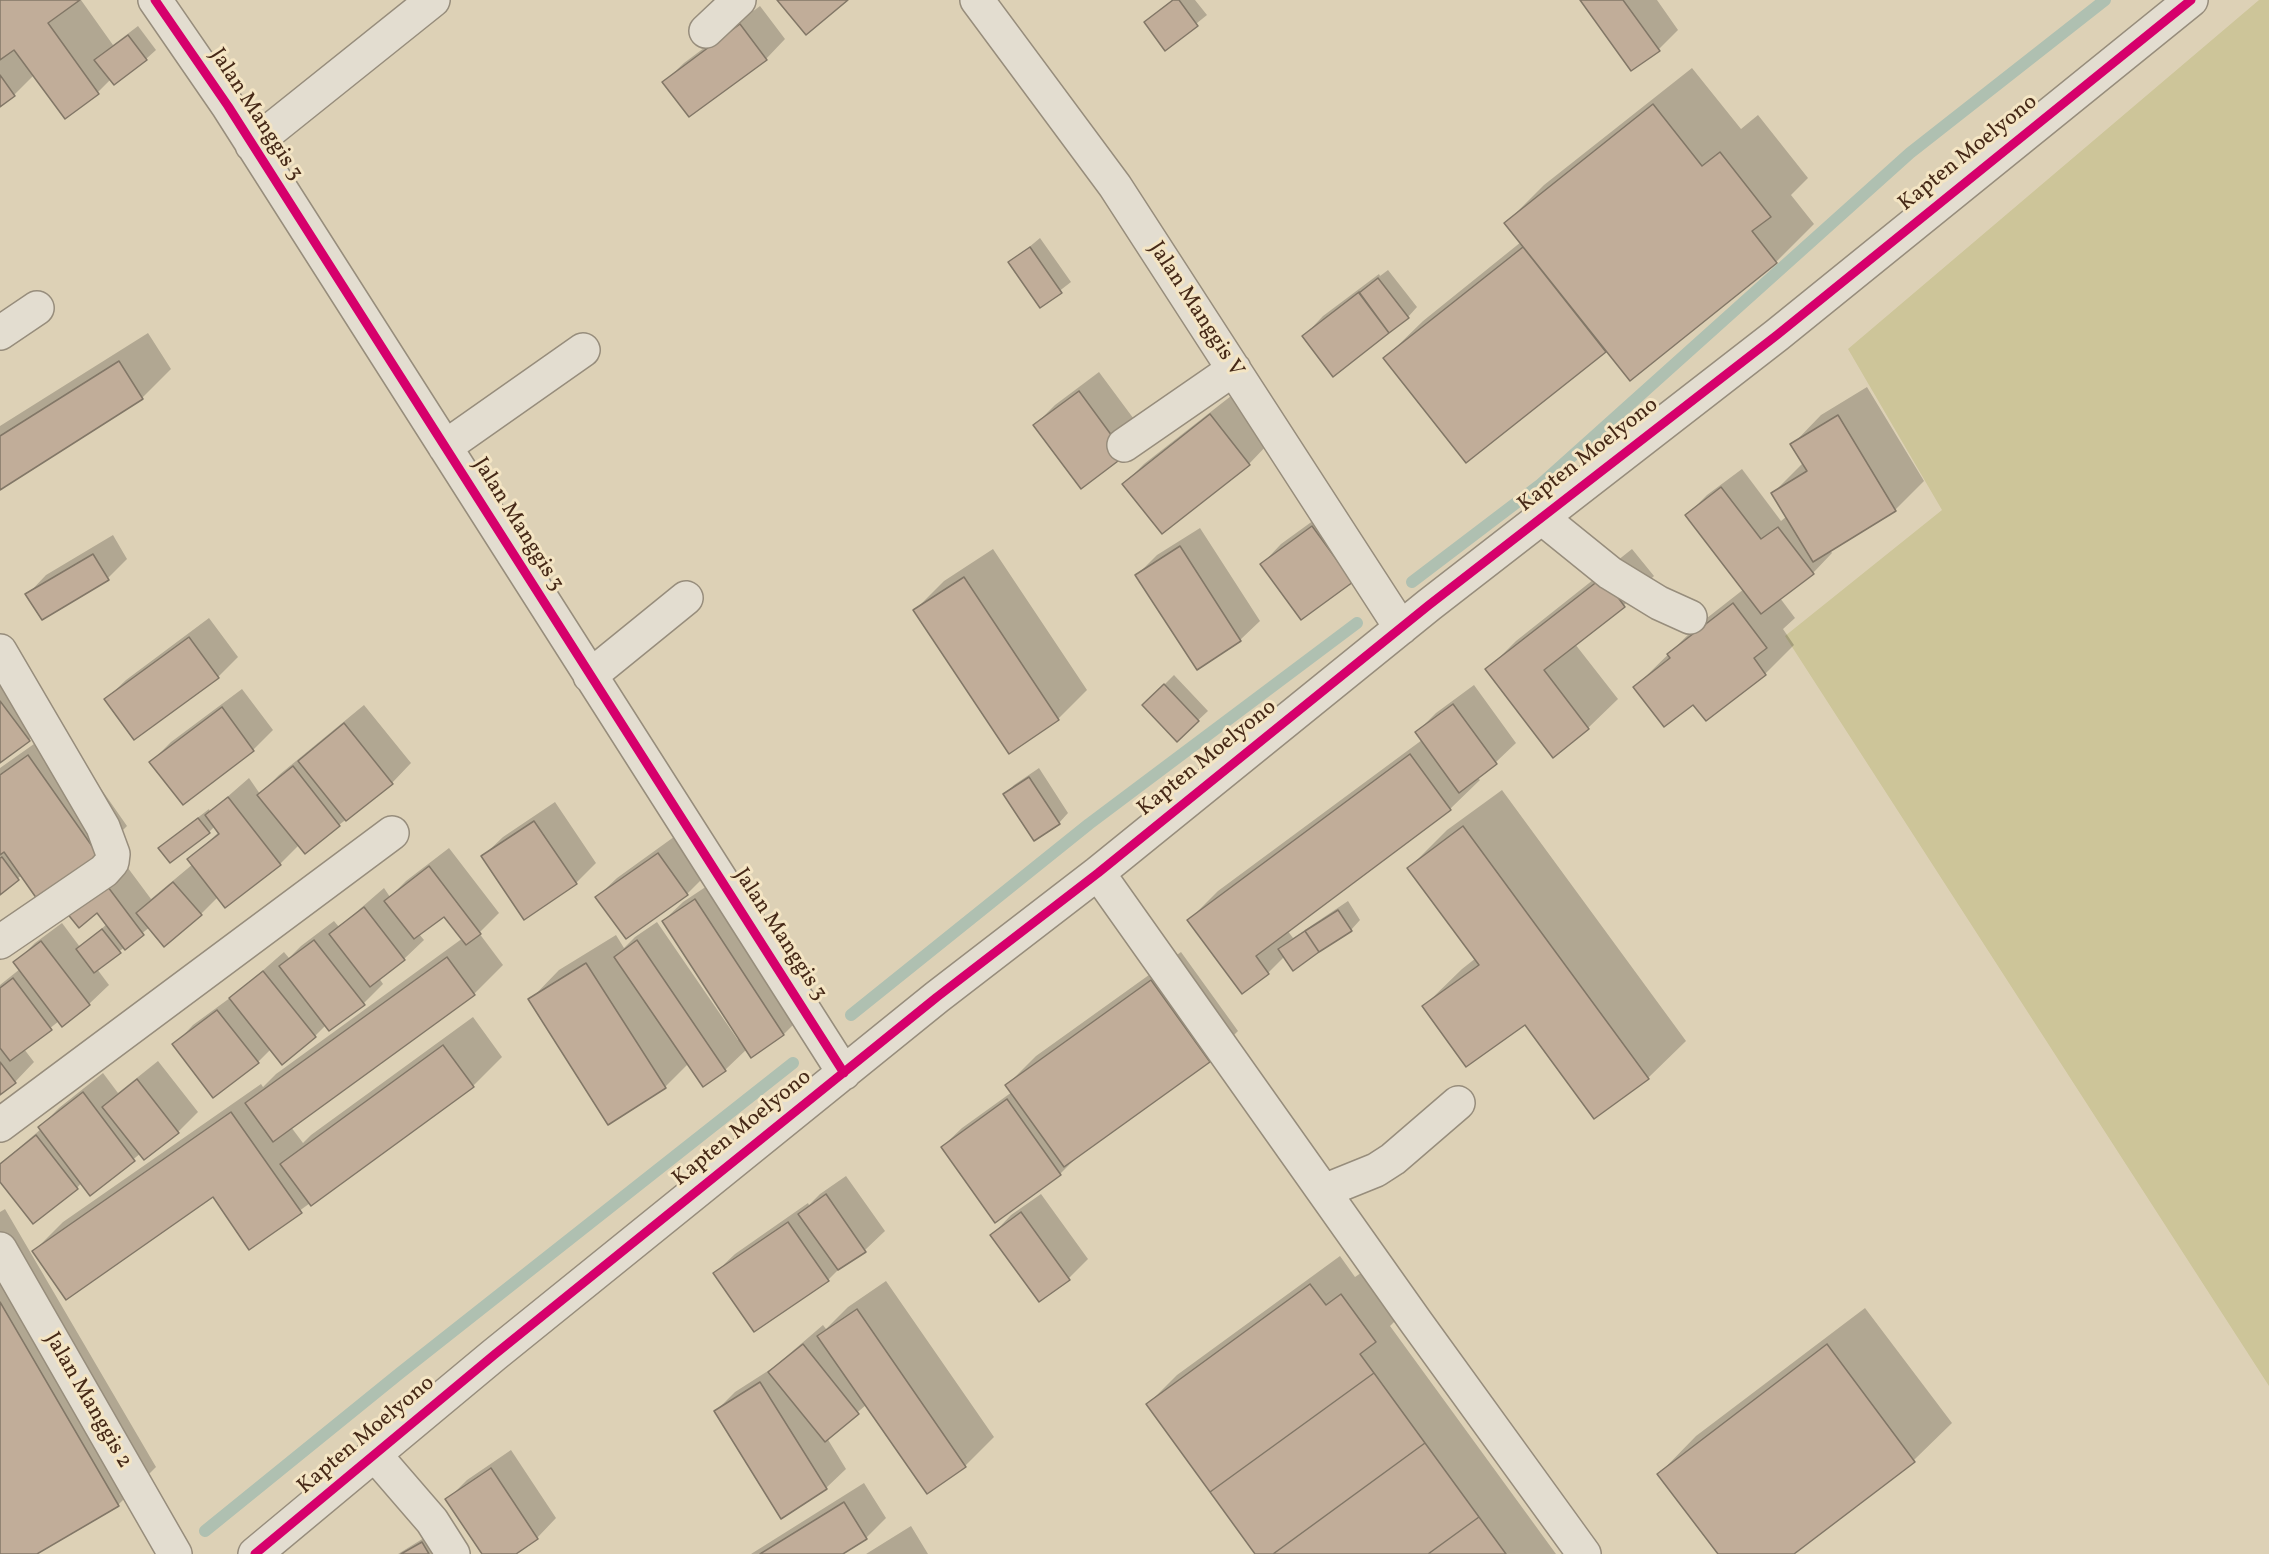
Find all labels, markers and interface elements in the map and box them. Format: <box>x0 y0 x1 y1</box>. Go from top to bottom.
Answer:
street label: Jalan Manggis 3 <box>203 44 307 186</box>
street label: Kapten Moelyono <box>1894 90 2044 218</box>
street label: Jalan Manggis V <box>1141 237 1249 383</box>
street label: Kapten Moelyono <box>1514 393 1664 519</box>
street label: Jalan Manggis 3 <box>466 454 568 596</box>
street label: Kapten Moelyono <box>1133 695 1283 823</box>
street label: Jalan Manggis 3 <box>727 864 831 1006</box>
street label: Kapten Moelyono <box>668 1065 818 1193</box>
street label: Jalan Manggis 2 <box>37 1328 137 1474</box>
street label: Kapten Moelyono <box>293 1371 441 1501</box>

